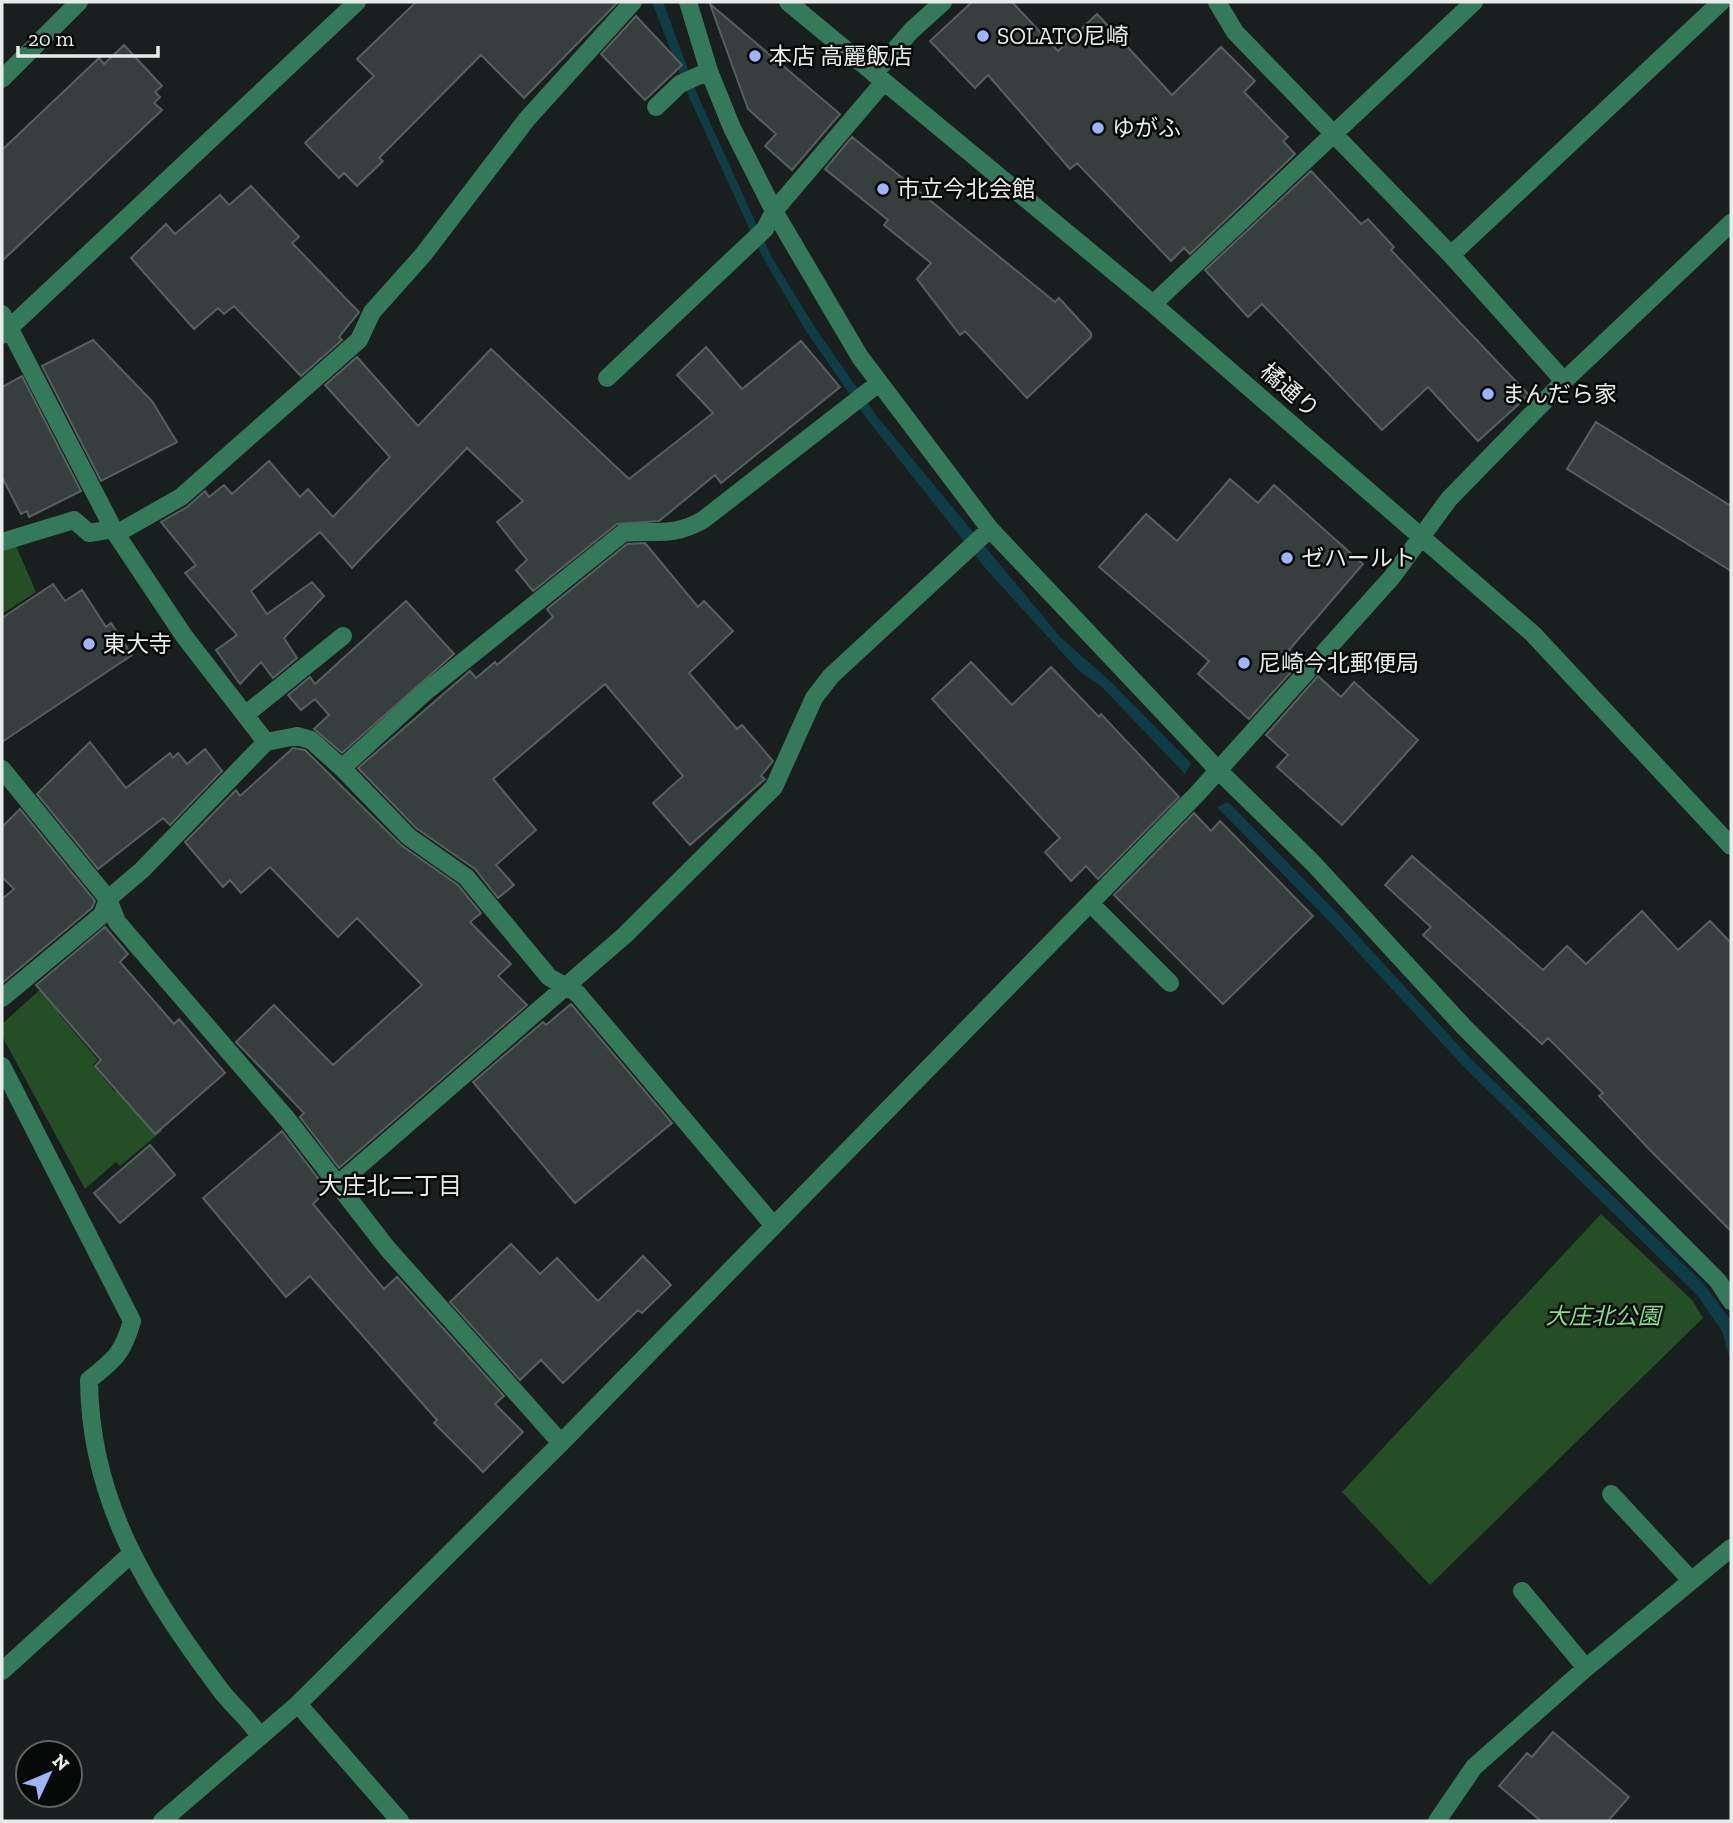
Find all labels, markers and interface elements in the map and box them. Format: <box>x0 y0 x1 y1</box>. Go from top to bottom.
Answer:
scale bar <box>18 14 158 58</box>
place label: SOLATO尼崎 <box>997 22 1129 50</box>
text: 20 m <box>28 26 74 51</box>
marker: SOLATO尼崎 <box>975 28 991 44</box>
place label: 本店 高麗飯店 <box>769 42 912 70</box>
marker: 本店 高麗飯店 <box>747 48 763 64</box>
place label: ゆがふ <box>1112 114 1181 142</box>
marker: ゆがふ <box>1090 120 1106 136</box>
place label: 市立今北会館 <box>897 175 1035 203</box>
marker: 市立今北会館 <box>875 181 891 197</box>
street label: 橘通り <box>1255 357 1325 423</box>
place label: まんだら家 <box>1502 380 1617 408</box>
marker: まんだら家 <box>1480 386 1496 402</box>
place label: ゼハールト <box>1301 544 1416 572</box>
marker: ゼハールト <box>1279 550 1295 566</box>
place label: 東大寺 <box>103 630 172 658</box>
marker: 東大寺 <box>81 636 97 652</box>
place label: 尼崎今北郵便局 <box>1258 649 1419 677</box>
marker: 尼崎今北郵便局 <box>1236 655 1252 671</box>
district label: 大庄北二丁目 <box>318 1171 462 1200</box>
park label: 大庄北公園 <box>1546 1302 1664 1330</box>
north arrow <box>14 1739 84 1809</box>
text: N <box>48 1749 74 1776</box>

